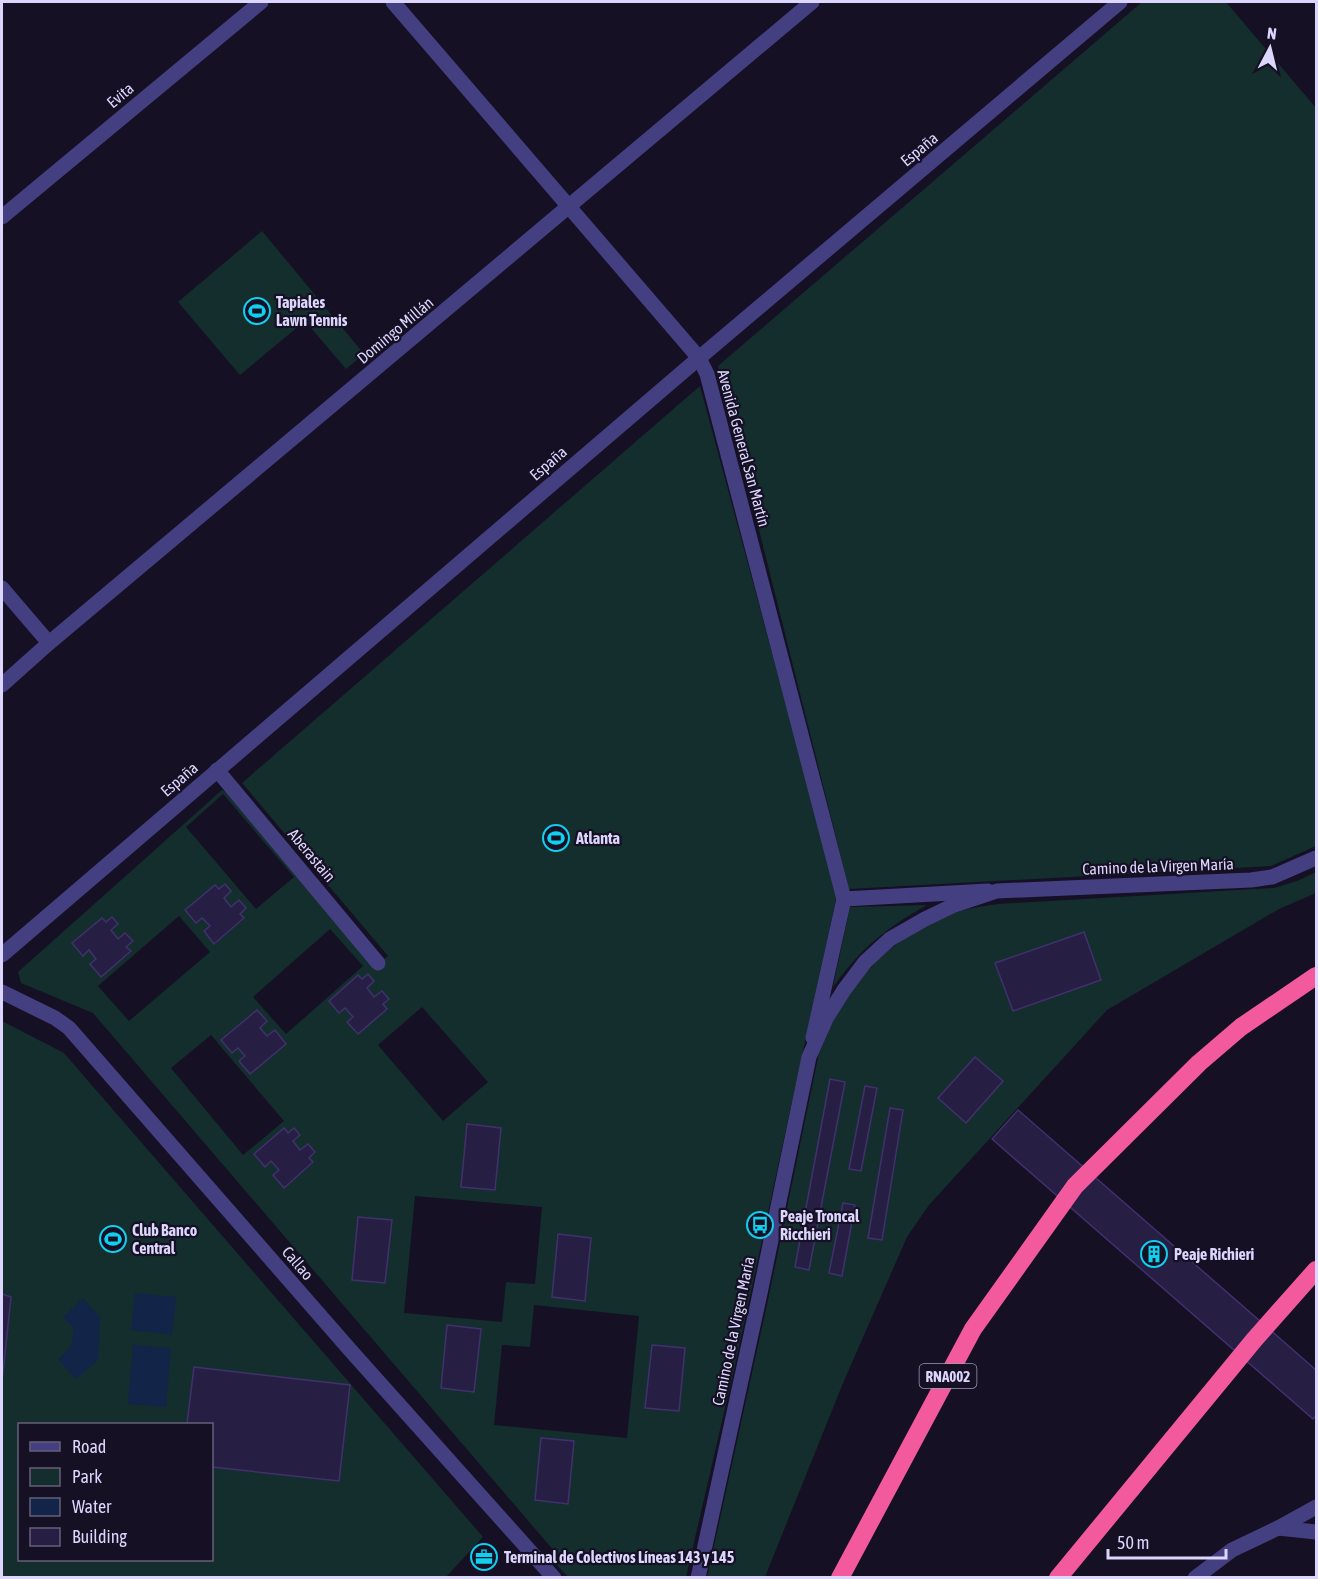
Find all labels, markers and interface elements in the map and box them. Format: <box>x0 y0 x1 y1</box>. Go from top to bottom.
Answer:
north arrow <box>1240 18 1300 78</box>
text: N <box>1266 24 1278 43</box>
street label: Evita <box>103 79 137 111</box>
street label: España <box>897 128 942 170</box>
place label: Tapiales Lawn Tennis <box>276 293 348 329</box>
street label: Domingo Millán <box>353 293 437 368</box>
sports icon: Tapiales Lawn Tennis <box>242 296 272 326</box>
street label: Avenida General San Martín <box>714 367 774 529</box>
street label: España <box>526 442 571 485</box>
street label: España <box>157 758 202 801</box>
sports icon: Atlanta <box>541 823 571 853</box>
street label: Aberastain <box>285 825 339 885</box>
place label: Atlanta <box>575 829 620 847</box>
street label: Camino de la Virgen María <box>1082 854 1234 879</box>
place label: Peaje Troncal Ricchieri <box>780 1207 860 1243</box>
bus stop icon: Peaje Troncal Ricchieri <box>745 1210 775 1240</box>
place label: Club Banco Central <box>132 1221 198 1257</box>
sports icon: Club Banco Central <box>98 1224 128 1254</box>
building icon: Peaje Richieri <box>1139 1239 1169 1269</box>
street label: Callao <box>279 1243 317 1283</box>
place label: Peaje Richieri <box>1174 1245 1255 1263</box>
street label: Camino de la Virgen María <box>708 1255 759 1407</box>
road number: RNA002 <box>920 1364 976 1388</box>
legend <box>18 1423 213 1561</box>
text: Road <box>72 1436 106 1457</box>
text: Park <box>72 1466 102 1487</box>
text: Water <box>72 1496 112 1517</box>
scale bar <box>1108 1522 1226 1560</box>
text: Building <box>72 1526 127 1547</box>
text: 50 m <box>1117 1532 1149 1553</box>
office icon: Terminal de Colectivos Líneas 143 y 145 <box>469 1542 499 1572</box>
place label: Terminal de Colectivos Líneas 143 y 145 <box>504 1548 735 1566</box>

